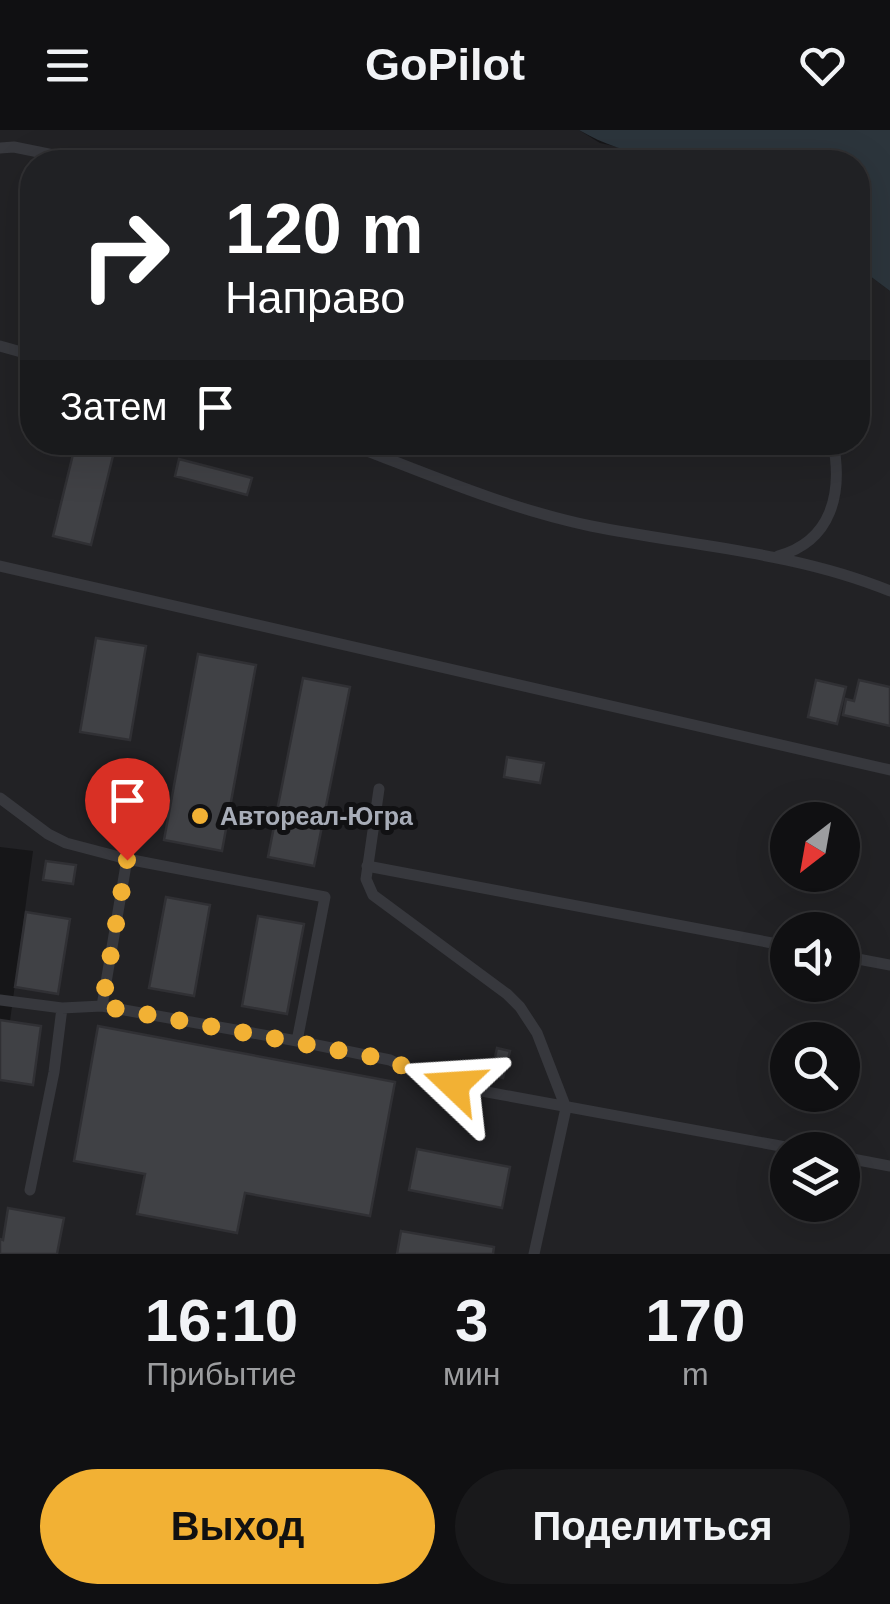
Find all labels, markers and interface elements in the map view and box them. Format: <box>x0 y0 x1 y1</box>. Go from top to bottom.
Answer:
icon: menu <box>40 38 95 93</box>
icon: heart <box>795 38 850 93</box>
text: GoPilot <box>365 39 525 90</box>
icon: right <box>60 190 190 320</box>
text: 120 m <box>225 190 423 268</box>
text: Направо <box>225 272 405 323</box>
icon: arrive <box>188 380 243 435</box>
text: Затем <box>60 386 168 428</box>
pin <box>85 758 170 861</box>
icon: arrive <box>100 773 155 828</box>
place label: Автореал-Югра <box>220 802 414 830</box>
north arrow <box>770 802 860 892</box>
map controls <box>770 802 860 1222</box>
marker: Автореал-Югра <box>189 805 211 827</box>
button: sound <box>770 912 860 1002</box>
button: search <box>770 1022 860 1112</box>
position arrow <box>402 1033 506 1137</box>
button: layers <box>770 1132 860 1222</box>
text: 16:10 <box>145 1287 298 1354</box>
text: 3 <box>455 1287 488 1354</box>
text: 170 <box>645 1287 745 1354</box>
text: Прибытие <box>146 1356 297 1392</box>
text: мин <box>443 1356 500 1392</box>
text: m <box>682 1356 709 1392</box>
button: Выход <box>40 1469 435 1584</box>
button: Поделиться <box>455 1469 850 1584</box>

